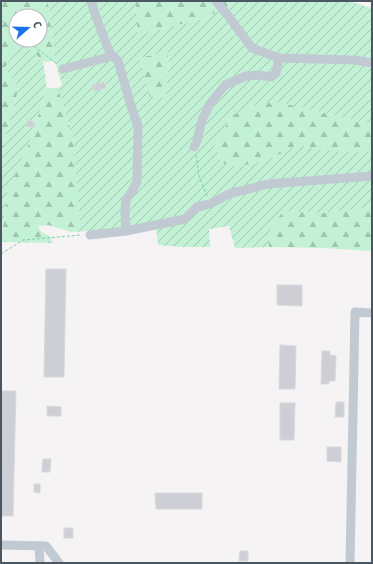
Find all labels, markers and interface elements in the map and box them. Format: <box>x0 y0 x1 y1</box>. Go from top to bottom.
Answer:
north arrow <box>8 8 48 48</box>
text: С <box>30 20 44 30</box>

